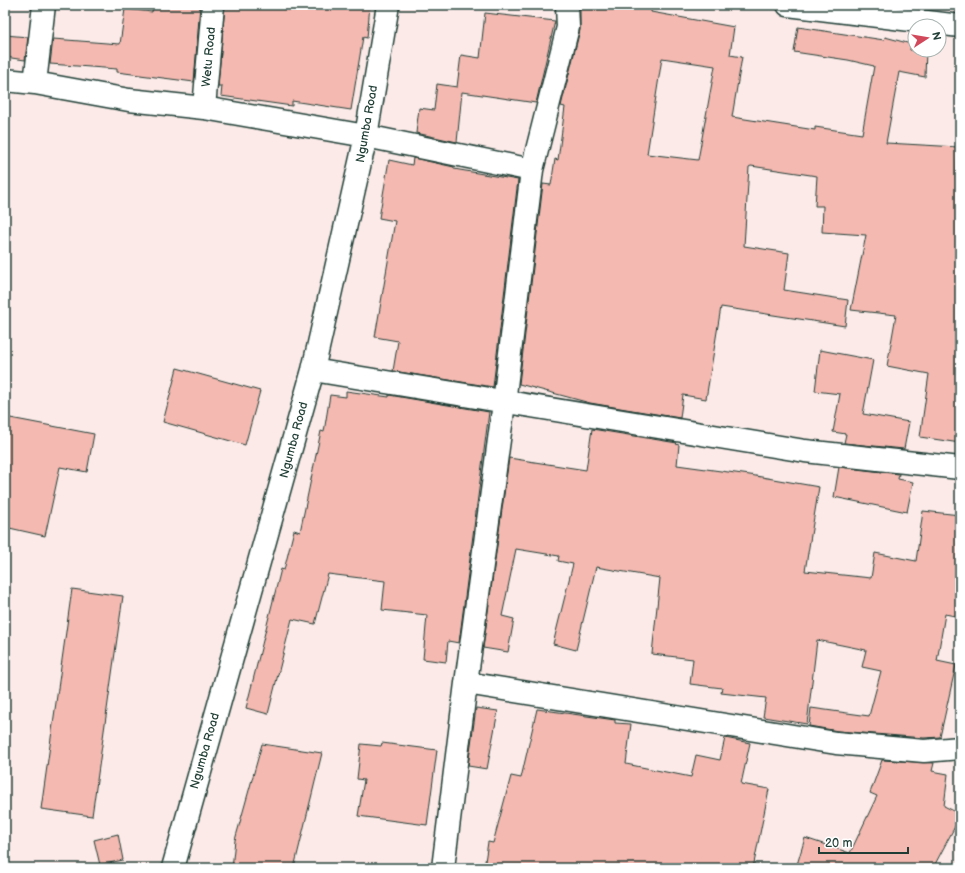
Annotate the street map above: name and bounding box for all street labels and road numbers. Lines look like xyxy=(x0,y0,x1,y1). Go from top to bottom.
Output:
street label: Wetu Road xyxy=(199,26,219,88)
street label: Ngumba Road xyxy=(353,84,381,164)
street label: Ngumba Road xyxy=(277,400,311,480)
street label: Ngumba Road xyxy=(187,711,223,791)

